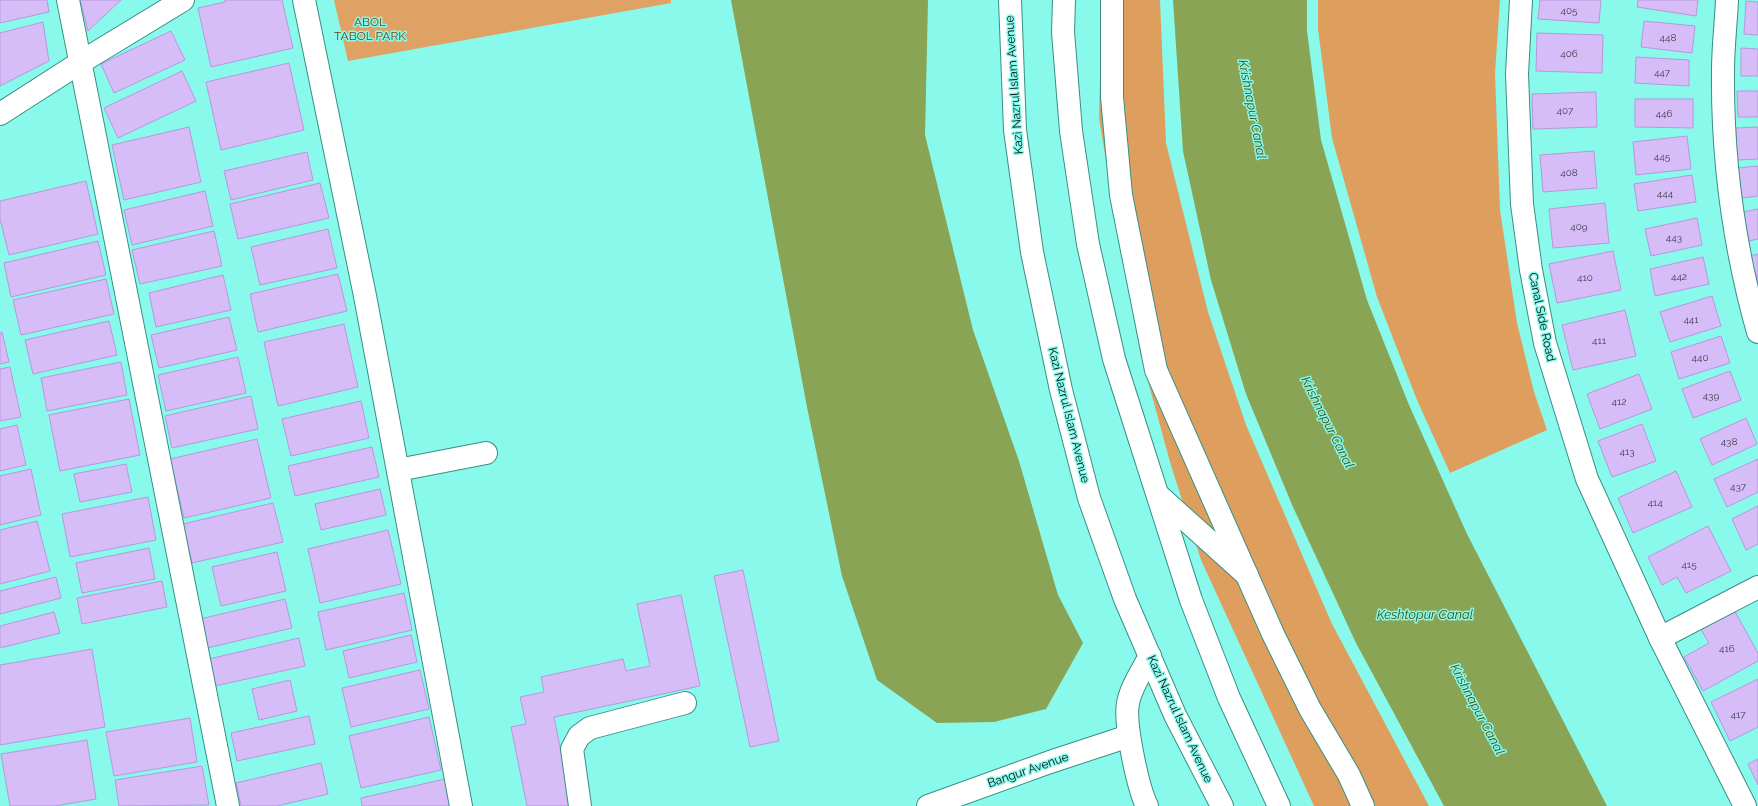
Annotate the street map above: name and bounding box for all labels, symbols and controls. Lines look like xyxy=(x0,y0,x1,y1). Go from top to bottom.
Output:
house number: 405 xyxy=(1560,5,1578,16)
park label: ABOL TABOL PARK xyxy=(334,15,406,43)
street label: Kazi Nazrul Islam Avenue xyxy=(1002,15,1026,155)
house number: 448 xyxy=(1660,32,1676,43)
house number: 406 xyxy=(1560,48,1578,59)
water label: Krishnapur Canal xyxy=(1236,58,1270,161)
house number: 447 xyxy=(1654,67,1671,78)
house number: 407 xyxy=(1557,105,1574,116)
house number: 446 xyxy=(1656,108,1672,119)
house number: 445 xyxy=(1654,151,1671,162)
house number: 408 xyxy=(1560,167,1578,178)
house number: 444 xyxy=(1657,188,1674,199)
house number: 409 xyxy=(1570,221,1588,232)
house number: 443 xyxy=(1666,232,1682,243)
street label: Canal Side Road xyxy=(1526,271,1558,363)
house number: 442 xyxy=(1671,271,1687,282)
house number: 410 xyxy=(1577,272,1593,283)
house number: 441 xyxy=(1683,314,1699,325)
house number: 411 xyxy=(1592,335,1607,346)
street label: Kazi Nazrul Islam Avenue xyxy=(1045,346,1093,484)
house number: 440 xyxy=(1691,352,1709,363)
water label: Krishnapur Canal xyxy=(1298,374,1357,471)
house number: 439 xyxy=(1703,390,1719,401)
house number: 412 xyxy=(1612,396,1626,407)
house number: 438 xyxy=(1721,436,1737,447)
house number: 413 xyxy=(1619,446,1635,457)
house number: 437 xyxy=(1730,481,1747,492)
house number: 414 xyxy=(1647,497,1663,508)
house number: 415 xyxy=(1681,559,1697,570)
water label: Keshtopur Canal xyxy=(1377,607,1474,622)
house number: 416 xyxy=(1719,643,1735,654)
street label: Kazi Nazrul Islam Avenue xyxy=(1144,653,1216,785)
water label: Krishnapur Canal xyxy=(1447,661,1508,758)
house number: 417 xyxy=(1730,709,1746,720)
street label: Bangur Avenue xyxy=(986,750,1070,790)

